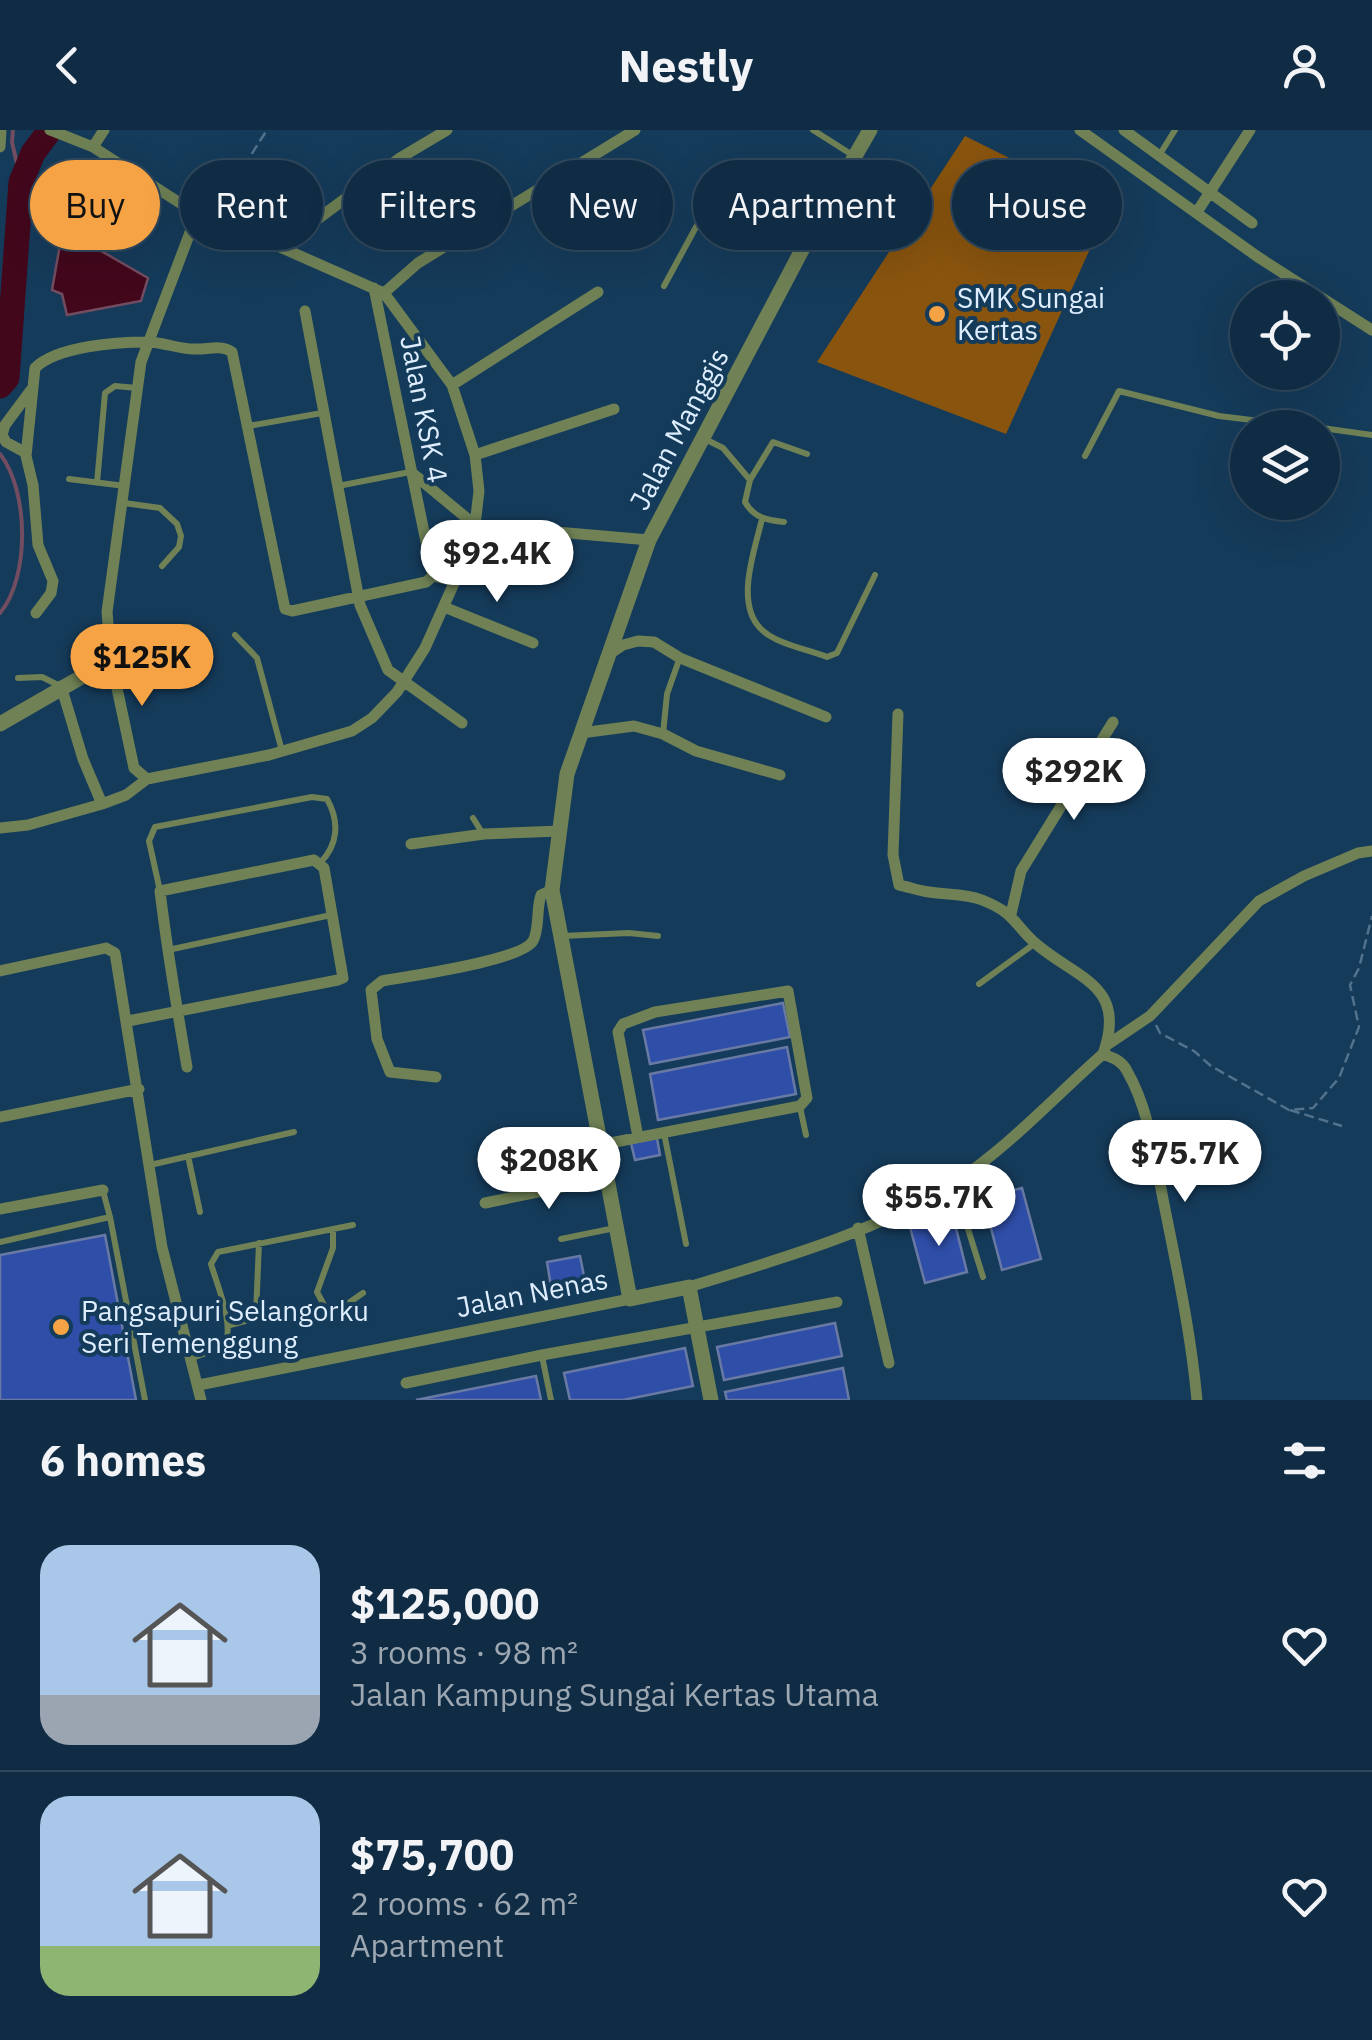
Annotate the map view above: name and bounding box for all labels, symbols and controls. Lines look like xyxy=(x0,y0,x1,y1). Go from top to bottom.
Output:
text: Nestly xyxy=(619,36,753,94)
icon: back xyxy=(40,38,95,93)
icon: person xyxy=(1277,38,1332,93)
chip: Buy xyxy=(30,160,160,250)
chip: Rent xyxy=(180,160,323,250)
chip: Filters xyxy=(343,160,512,250)
chip: New xyxy=(532,160,673,250)
chip: Apartment xyxy=(693,160,932,250)
chip: House xyxy=(952,160,1122,250)
place label: SMK Sungai Kertas xyxy=(957,279,1105,348)
map controls xyxy=(1230,280,1340,520)
button: locate xyxy=(1230,280,1340,390)
marker: SMK Sungai Kertas xyxy=(926,303,948,325)
street label: Jalan KSK 4 xyxy=(392,332,457,486)
street label: Jalan Manggis xyxy=(620,341,737,516)
button: layers xyxy=(1230,410,1340,520)
pin: $92.4K xyxy=(416,520,578,605)
text: $92.4K xyxy=(442,531,552,573)
pin: $125K xyxy=(72,624,212,709)
text: $125K xyxy=(92,635,192,677)
pin: $292K xyxy=(1004,738,1144,823)
text: $292K xyxy=(1024,749,1124,791)
pin: $75.7K xyxy=(1104,1120,1266,1205)
pin: $208K xyxy=(479,1127,619,1212)
text: $75.7K xyxy=(1130,1131,1240,1173)
text: $208K xyxy=(499,1138,599,1180)
pin: $55.7K xyxy=(858,1164,1020,1249)
text: $55.7K xyxy=(884,1175,994,1217)
street label: Jalan Nenas xyxy=(453,1260,611,1325)
place label: Pangsapuri Selangorku Seri Temenggung xyxy=(81,1292,369,1361)
marker: Pangsapuri Selangorku Seri Temenggung xyxy=(50,1316,72,1338)
text: 6 homes xyxy=(40,1433,206,1488)
icon: filters xyxy=(1277,1433,1332,1488)
text: $125,000 xyxy=(350,1576,539,1631)
icon: home xyxy=(120,1585,240,1705)
icon: heart xyxy=(1277,1618,1332,1673)
text: 3 rooms · 98 m² xyxy=(350,1631,578,1673)
text: Jalan Kampung Sungai Kertas Utama xyxy=(350,1673,879,1715)
text: $75,700 xyxy=(350,1827,514,1882)
icon: home xyxy=(120,1836,240,1956)
icon: heart xyxy=(1277,1869,1332,1924)
text: 2 rooms · 62 m² xyxy=(350,1882,578,1924)
text: Apartment xyxy=(350,1924,504,1966)

